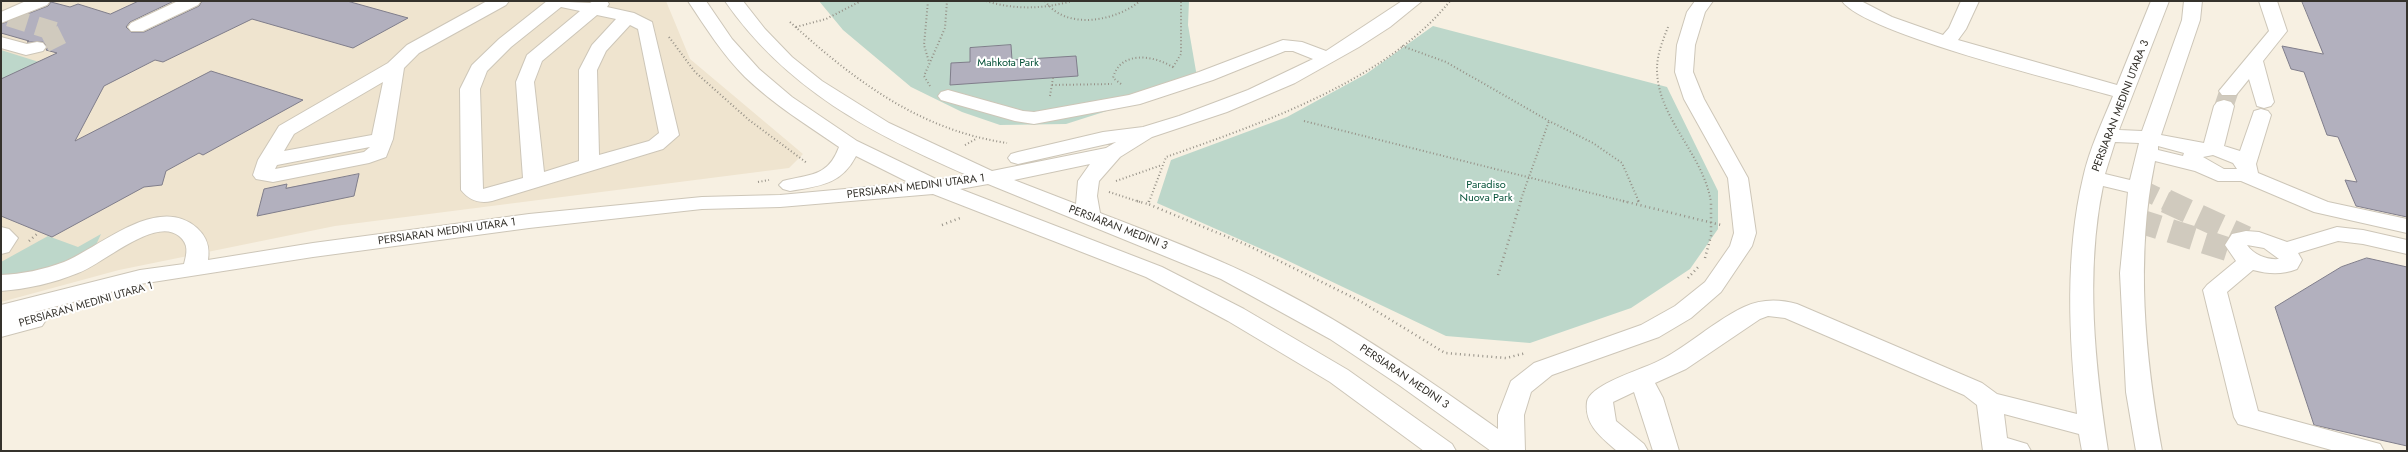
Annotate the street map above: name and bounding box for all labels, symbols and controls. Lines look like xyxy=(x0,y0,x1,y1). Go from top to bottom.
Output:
street label: PERSIARAN MEDINI UTARA 3 xyxy=(2090,38,2152,174)
park label: Mahkota Park xyxy=(977,56,1039,70)
street label: PERSIARAN MEDINI UTARA 1 xyxy=(846,172,986,202)
park label: Paradiso Nuova Park xyxy=(1459,178,1513,204)
street label: PERSIARAN MEDINI 3 xyxy=(1067,203,1169,253)
street label: PERSIARAN MEDINI UTARA 1 xyxy=(377,216,517,248)
street label: PERSIARAN MEDINI UTARA 1 xyxy=(17,280,155,330)
street label: PERSIARAN MEDINI 3 xyxy=(1357,342,1451,412)

